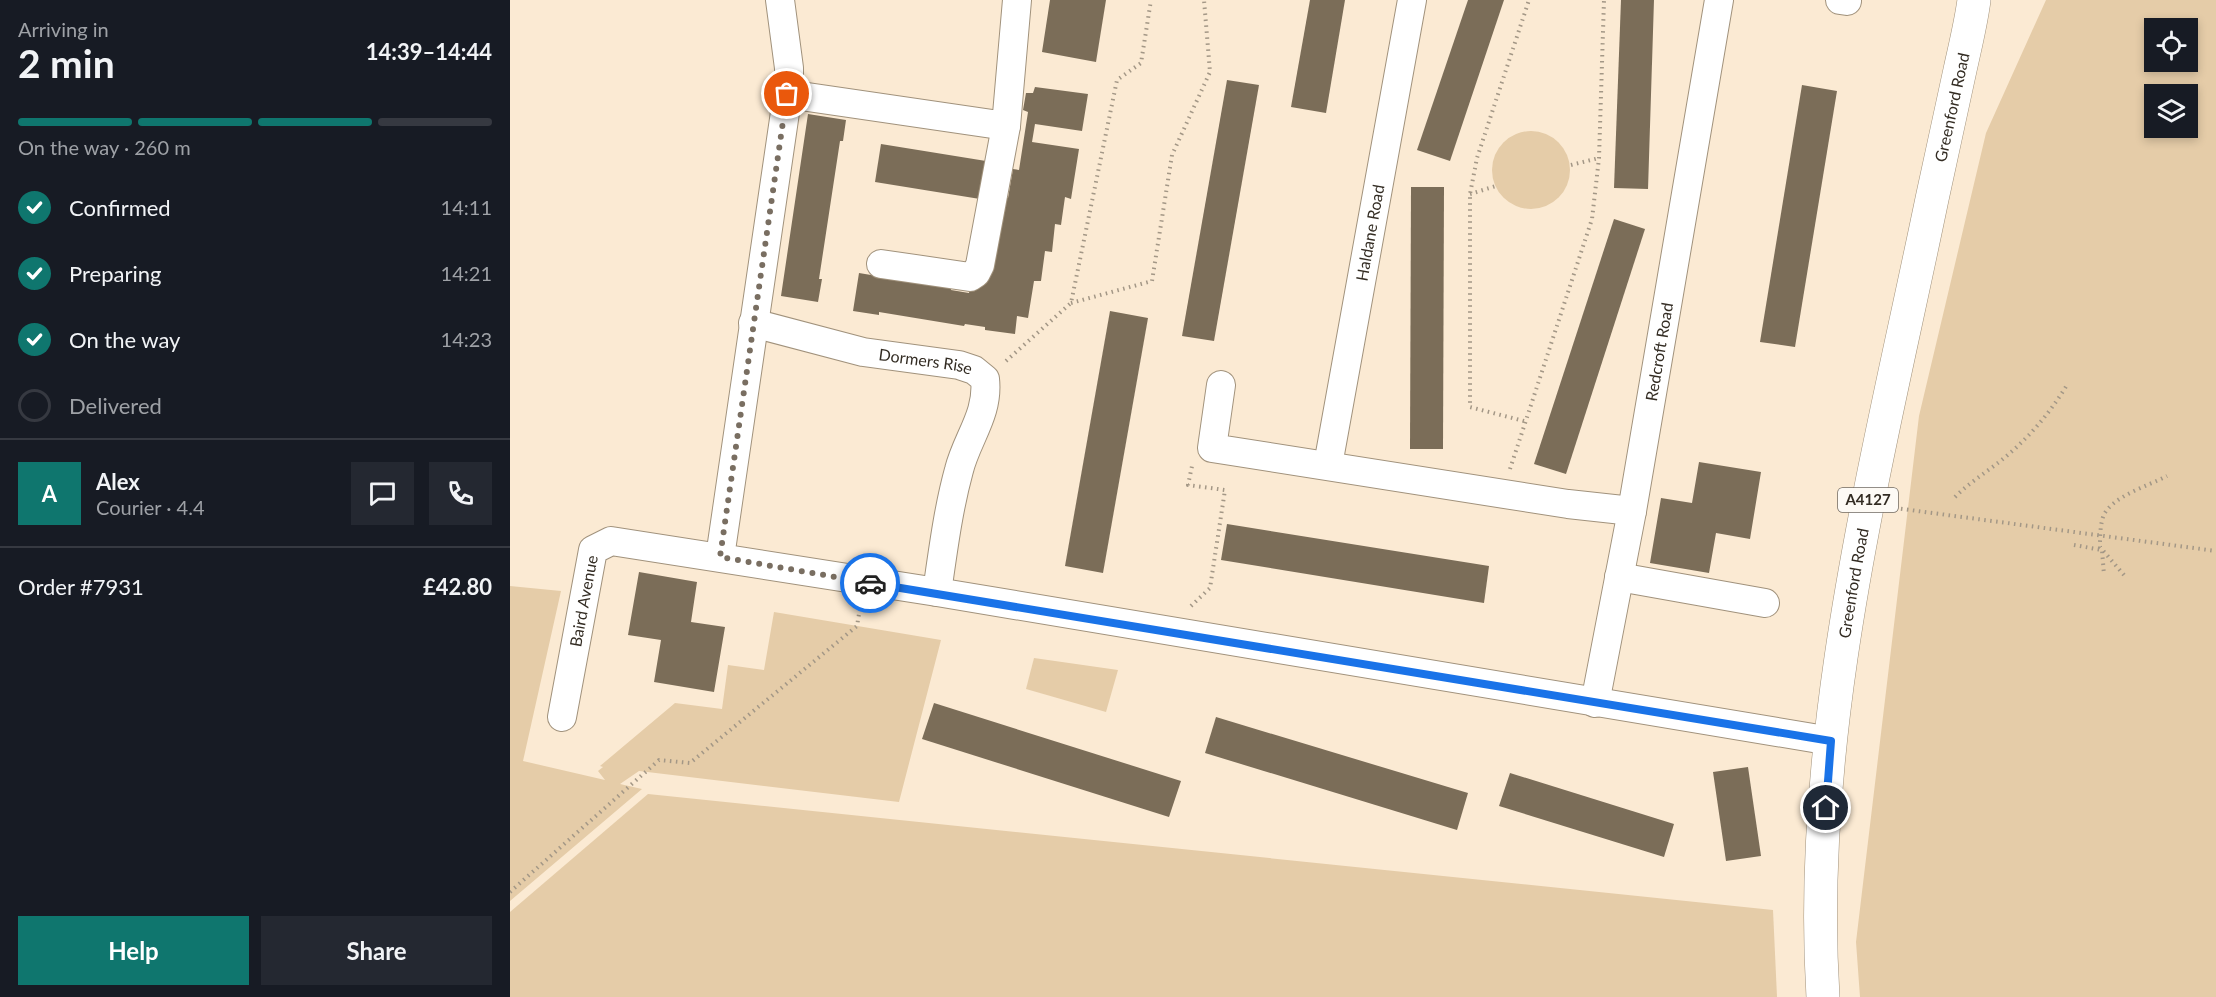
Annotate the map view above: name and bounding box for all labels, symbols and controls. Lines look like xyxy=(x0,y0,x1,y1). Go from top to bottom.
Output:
text: Arriving in xyxy=(18,17,109,41)
map controls xyxy=(2144,18,2198,138)
button: locate xyxy=(2144,18,2198,72)
text: 14:39–14:44 xyxy=(366,38,492,65)
text: 2 min xyxy=(18,40,115,86)
street label: Greenford Road xyxy=(1930,51,1973,164)
pin xyxy=(761,68,812,119)
icon: bag xyxy=(770,77,803,110)
button: layers xyxy=(2144,84,2198,138)
text: On the way · 260 m xyxy=(18,135,191,159)
street label: Haldane Road xyxy=(1351,183,1387,282)
icon: check xyxy=(18,191,51,224)
text: Confirmed xyxy=(69,194,171,221)
text: 14:11 xyxy=(441,195,492,219)
icon: check xyxy=(18,257,51,290)
text: Preparing xyxy=(69,260,161,287)
text: 14:21 xyxy=(441,261,492,285)
street label: Redcroft Road xyxy=(1641,301,1676,402)
icon: check xyxy=(18,323,51,356)
text: On the way xyxy=(69,326,180,353)
text: 14:23 xyxy=(441,327,492,351)
street label: Dormers Rise xyxy=(878,344,975,378)
text: Delivered xyxy=(69,392,162,419)
button: chat xyxy=(351,462,414,525)
button: phone xyxy=(429,462,492,525)
text: Alex xyxy=(96,468,140,495)
text: A xyxy=(42,480,57,507)
road number: A4127 xyxy=(1838,488,1898,512)
text: Courier · 4.4 xyxy=(96,495,205,519)
street label: Greenford Road xyxy=(1834,526,1872,639)
street label: Baird Avenue xyxy=(565,553,601,648)
courier xyxy=(840,553,900,613)
icon: car xyxy=(854,567,887,600)
text: Order #7931 xyxy=(18,573,144,600)
text: £42.80 xyxy=(423,573,492,600)
pin xyxy=(1800,782,1851,833)
icon: home xyxy=(1809,791,1842,824)
button: Help xyxy=(18,916,249,985)
button: Share xyxy=(261,916,492,985)

